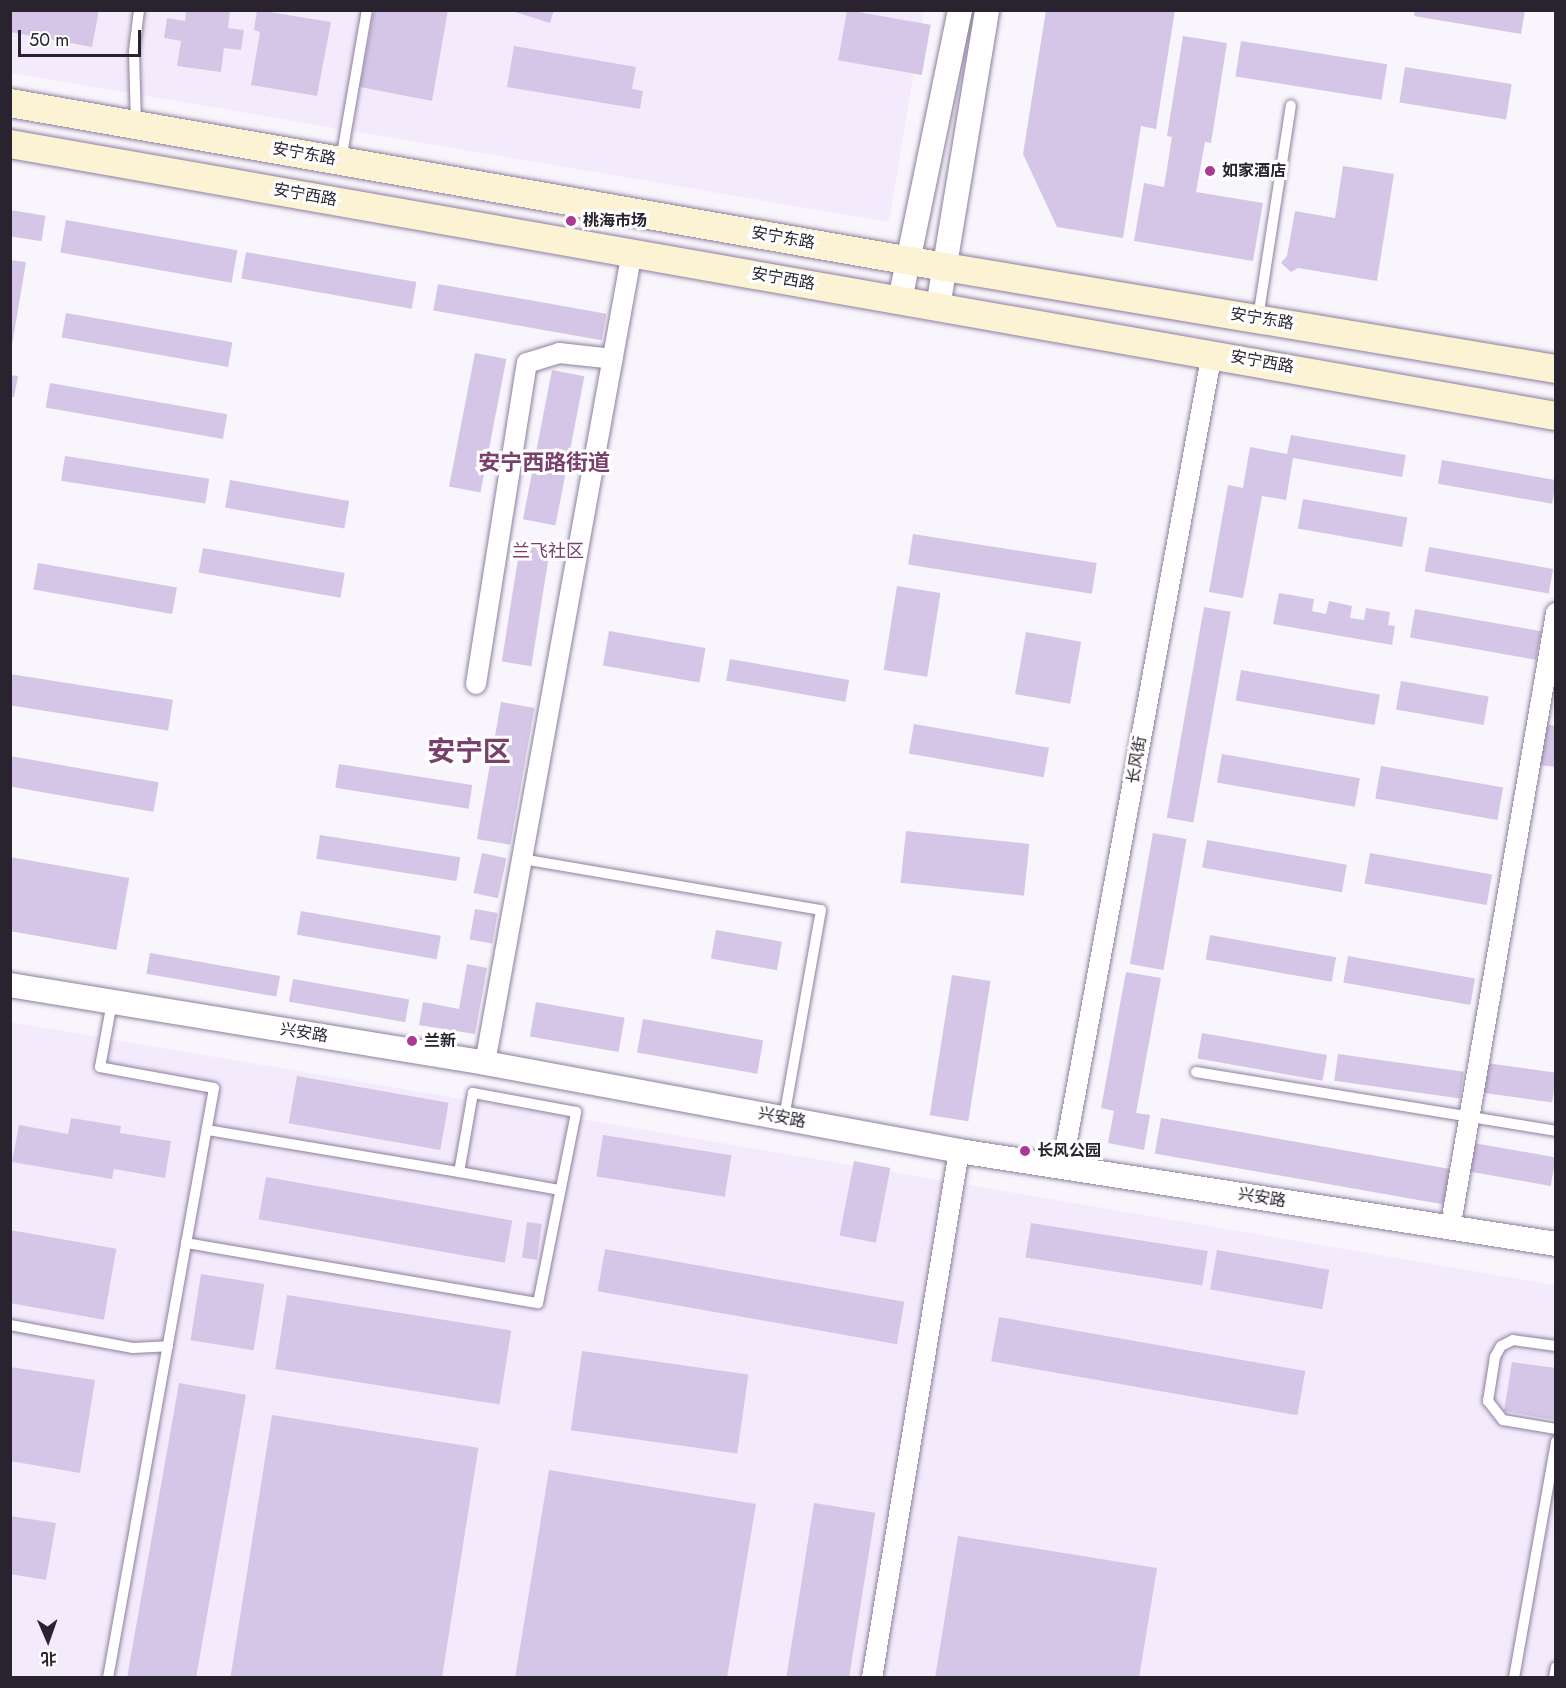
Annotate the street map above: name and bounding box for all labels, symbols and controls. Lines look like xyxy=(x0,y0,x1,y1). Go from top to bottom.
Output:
scale bar xyxy=(21,18,144,56)
text: 50 m xyxy=(29,27,69,53)
street label: 安宁东路 xyxy=(271,139,337,169)
place label: 如家酒店 xyxy=(1222,161,1286,181)
marker: 如家酒店 xyxy=(1203,164,1217,178)
street label: 安宁西路 xyxy=(272,180,338,210)
place label: 桃海市场 xyxy=(583,211,647,231)
marker: 桃海市场 xyxy=(564,214,578,228)
street label: 安宁东路 xyxy=(750,223,816,253)
street label: 安宁西路 xyxy=(750,264,816,294)
street label: 安宁东路 xyxy=(1229,305,1295,333)
street label: 安宁西路 xyxy=(1229,347,1295,377)
district label: 安宁西路街道 xyxy=(478,450,610,476)
district label: 兰飞社区 xyxy=(512,540,584,562)
district label: 安宁区 xyxy=(427,735,511,769)
street label: 长风街 xyxy=(1123,735,1151,785)
street label: 兴安路 xyxy=(279,1020,329,1046)
place label: 兰新 xyxy=(424,1031,456,1051)
marker: 兰新 xyxy=(405,1034,419,1048)
street label: 兴安路 xyxy=(757,1104,807,1132)
place label: 长风公园 xyxy=(1037,1141,1101,1161)
marker: 长风公园 xyxy=(1018,1144,1032,1158)
street label: 兴安路 xyxy=(1237,1185,1287,1211)
north arrow xyxy=(18,1610,78,1670)
text: 北 xyxy=(40,1647,57,1670)

